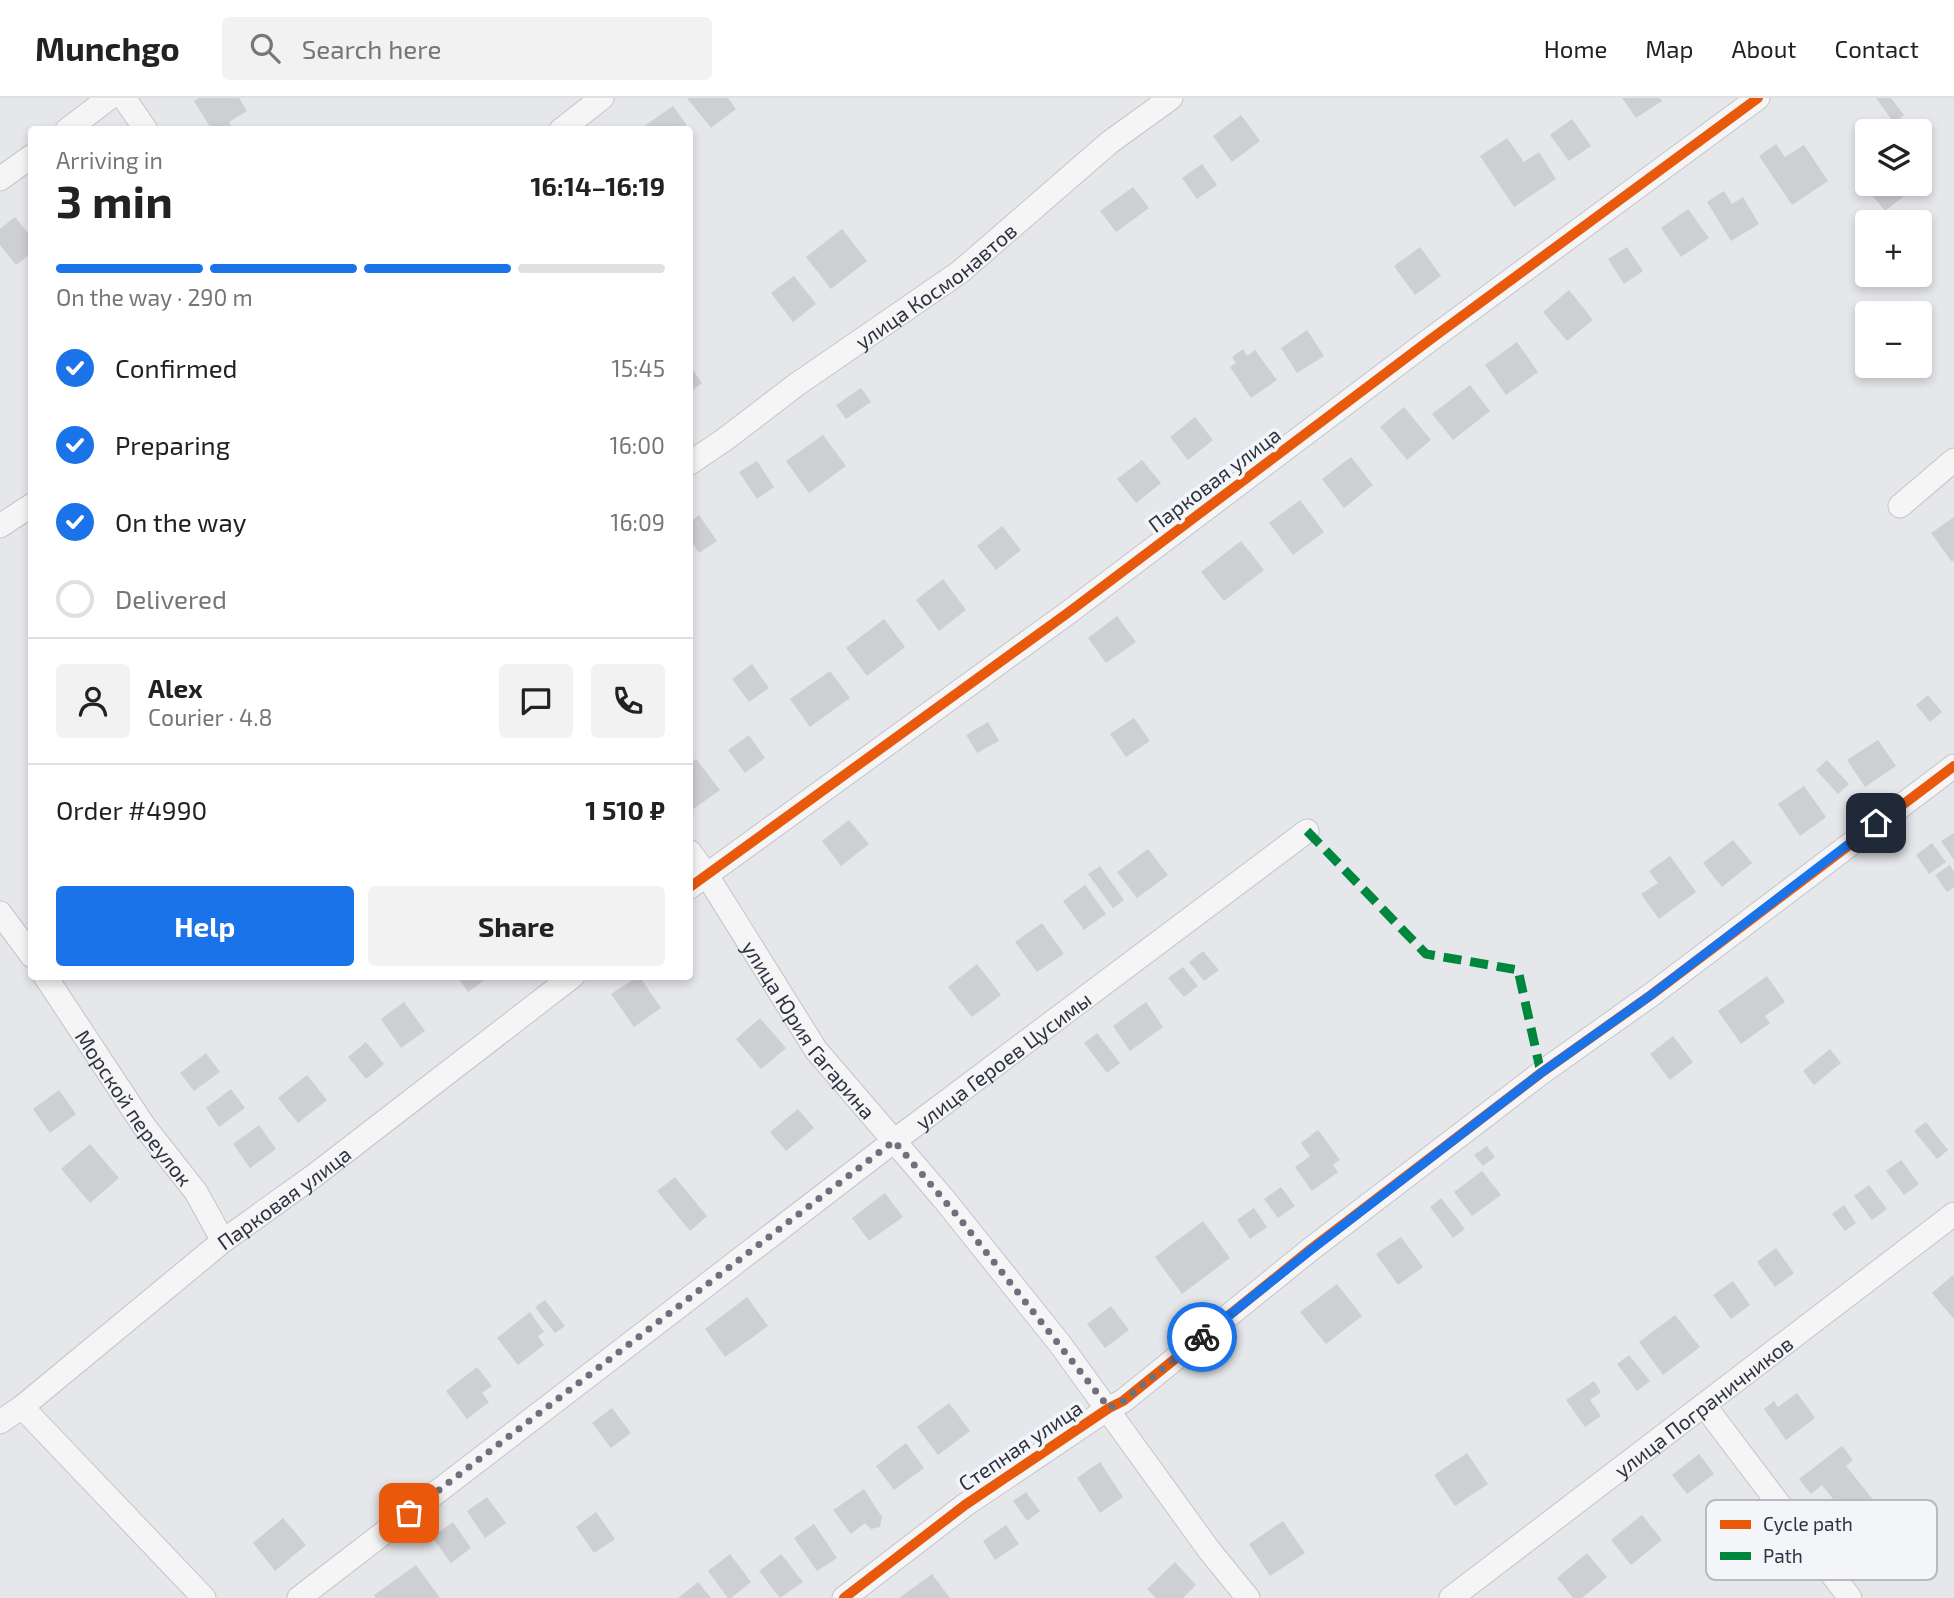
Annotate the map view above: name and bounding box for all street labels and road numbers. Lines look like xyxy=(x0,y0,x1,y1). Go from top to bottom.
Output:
street label: улица Космонавтов xyxy=(850,217,1021,354)
street label: Парковая улица xyxy=(1143,421,1286,538)
street label: улица Юрия Гагарина xyxy=(737,935,881,1123)
street label: улица Героев Цусимы xyxy=(910,986,1095,1134)
street label: Морской переулок xyxy=(71,1024,198,1190)
street label: Парковая улица xyxy=(212,1140,355,1254)
street label: улица Пограничников xyxy=(1609,1330,1797,1483)
street label: Степная улица xyxy=(953,1394,1087,1496)

